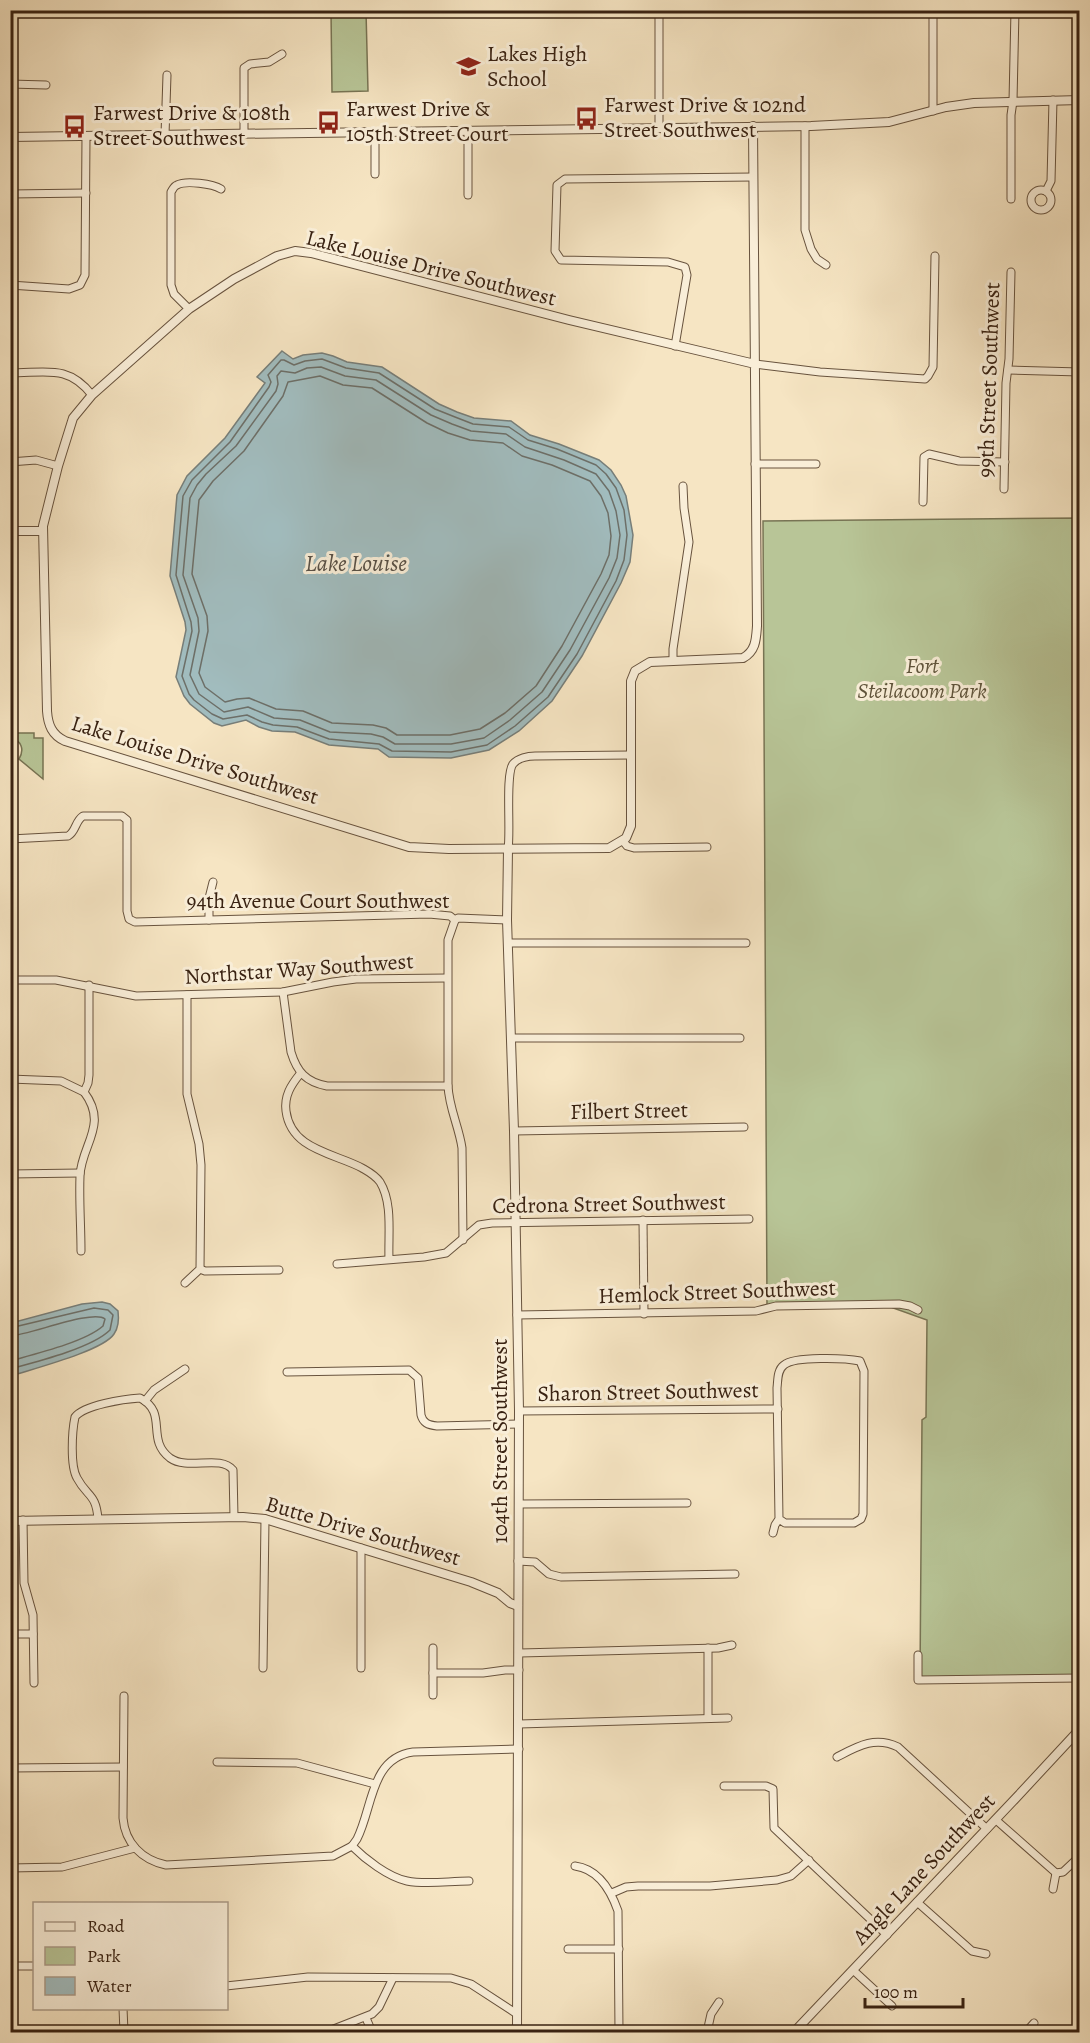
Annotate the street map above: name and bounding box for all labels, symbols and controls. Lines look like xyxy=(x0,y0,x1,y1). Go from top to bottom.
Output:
place label: Lakes High School xyxy=(487,39,588,94)
school or university icon: Lakes High School xyxy=(456,54,482,80)
place label: Farwest Drive & 102nd Street Southwest xyxy=(604,90,806,145)
place label: Farwest Drive & 105th Street Court xyxy=(346,94,508,149)
place label: Farwest Drive & 108th Street Southwest xyxy=(93,98,290,153)
bus stop icon: Farwest Drive & 102nd Street Southwest xyxy=(573,105,599,131)
bus stop icon: Farwest Drive & 105th Street Court xyxy=(315,109,341,135)
bus stop icon: Farwest Drive & 108th Street Southwest xyxy=(62,113,88,139)
street label: Lake Louise Drive Southwest xyxy=(303,222,559,314)
street label: 99th Street Southwest xyxy=(971,282,1007,478)
water label: Lake Louise xyxy=(305,547,407,579)
park label: Fort Steilacoom Park xyxy=(857,651,987,706)
street label: Lake Louise Drive Southwest xyxy=(68,708,322,812)
street label: 94th Avenue Court Southwest xyxy=(186,886,450,916)
street label: Northstar Way Southwest xyxy=(184,946,414,992)
street label: Filbert Street xyxy=(570,1095,688,1127)
street label: Cedrona Street Southwest xyxy=(492,1187,726,1221)
street label: Hemlock Street Southwest xyxy=(598,1273,836,1311)
street label: 104th Street Southwest xyxy=(485,1339,515,1543)
street label: Sharon Street Southwest xyxy=(537,1375,759,1409)
street label: Butte Drive Southwest xyxy=(262,1489,464,1573)
street label: Angle Lane Southwest xyxy=(845,1787,1002,1952)
legend xyxy=(33,1902,228,2010)
text: Road xyxy=(87,1914,125,1938)
text: Park xyxy=(87,1944,121,1968)
scale bar xyxy=(865,1971,962,2009)
text: Water xyxy=(86,1974,132,1998)
text: 100 m xyxy=(874,1980,918,2004)

